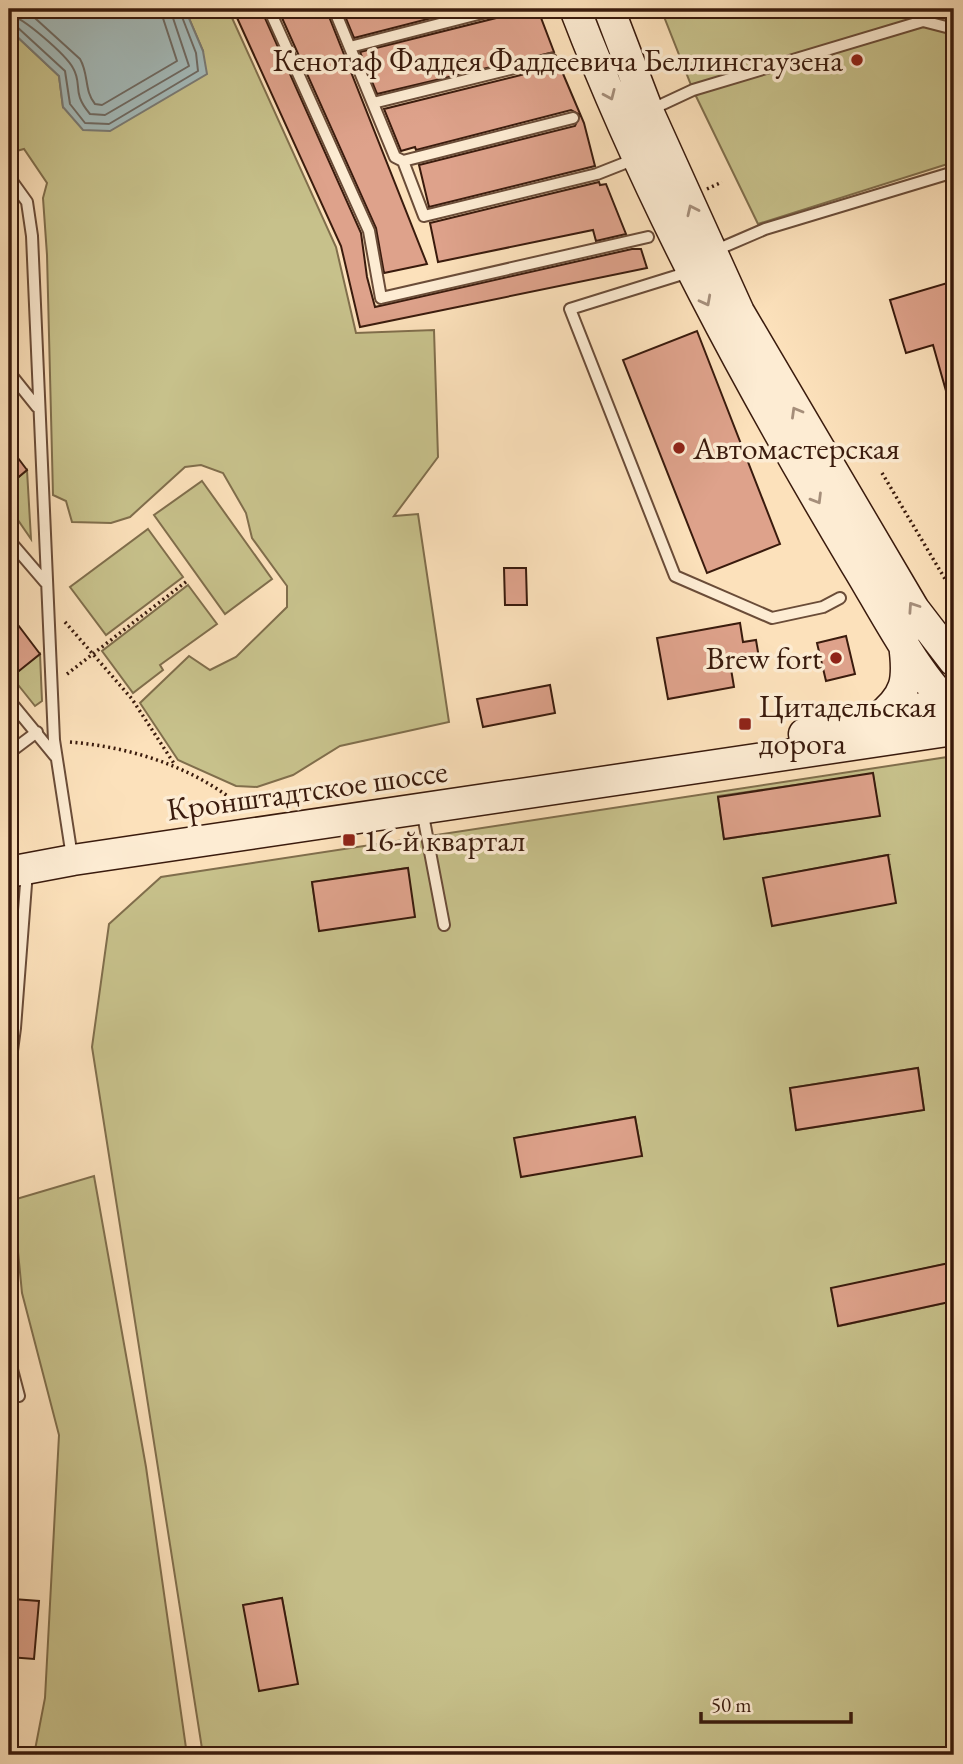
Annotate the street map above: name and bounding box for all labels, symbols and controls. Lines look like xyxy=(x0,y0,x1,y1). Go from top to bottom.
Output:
place label: Кенотаф Фаддея Фаддеевича Беллинсгаузена xyxy=(272,39,843,81)
marker: Кенотаф Фаддея Фаддеевича Беллинсгаузена xyxy=(849,52,865,68)
one-way arrow xyxy=(602,88,616,100)
one-way arrow xyxy=(686,205,700,217)
one-way arrow xyxy=(697,294,711,306)
one-way arrow xyxy=(791,406,804,419)
place label: Автомастерская xyxy=(692,427,900,469)
marker: Автомастерская xyxy=(671,440,687,456)
one-way arrow xyxy=(809,492,822,505)
one-way arrow xyxy=(909,602,921,615)
place label: Brew fort xyxy=(706,637,822,679)
marker: Brew fort xyxy=(828,650,844,666)
place label: Цитадельская дорога xyxy=(759,685,936,764)
marker: Цитадельская дорога xyxy=(737,716,753,732)
street label: Кронштадтское шоссе xyxy=(164,750,450,830)
place label: 16-й квартал xyxy=(363,819,525,861)
marker: 16-й квартал xyxy=(341,832,357,848)
scale bar xyxy=(701,1680,851,1724)
text: 50 m xyxy=(711,1691,752,1718)

